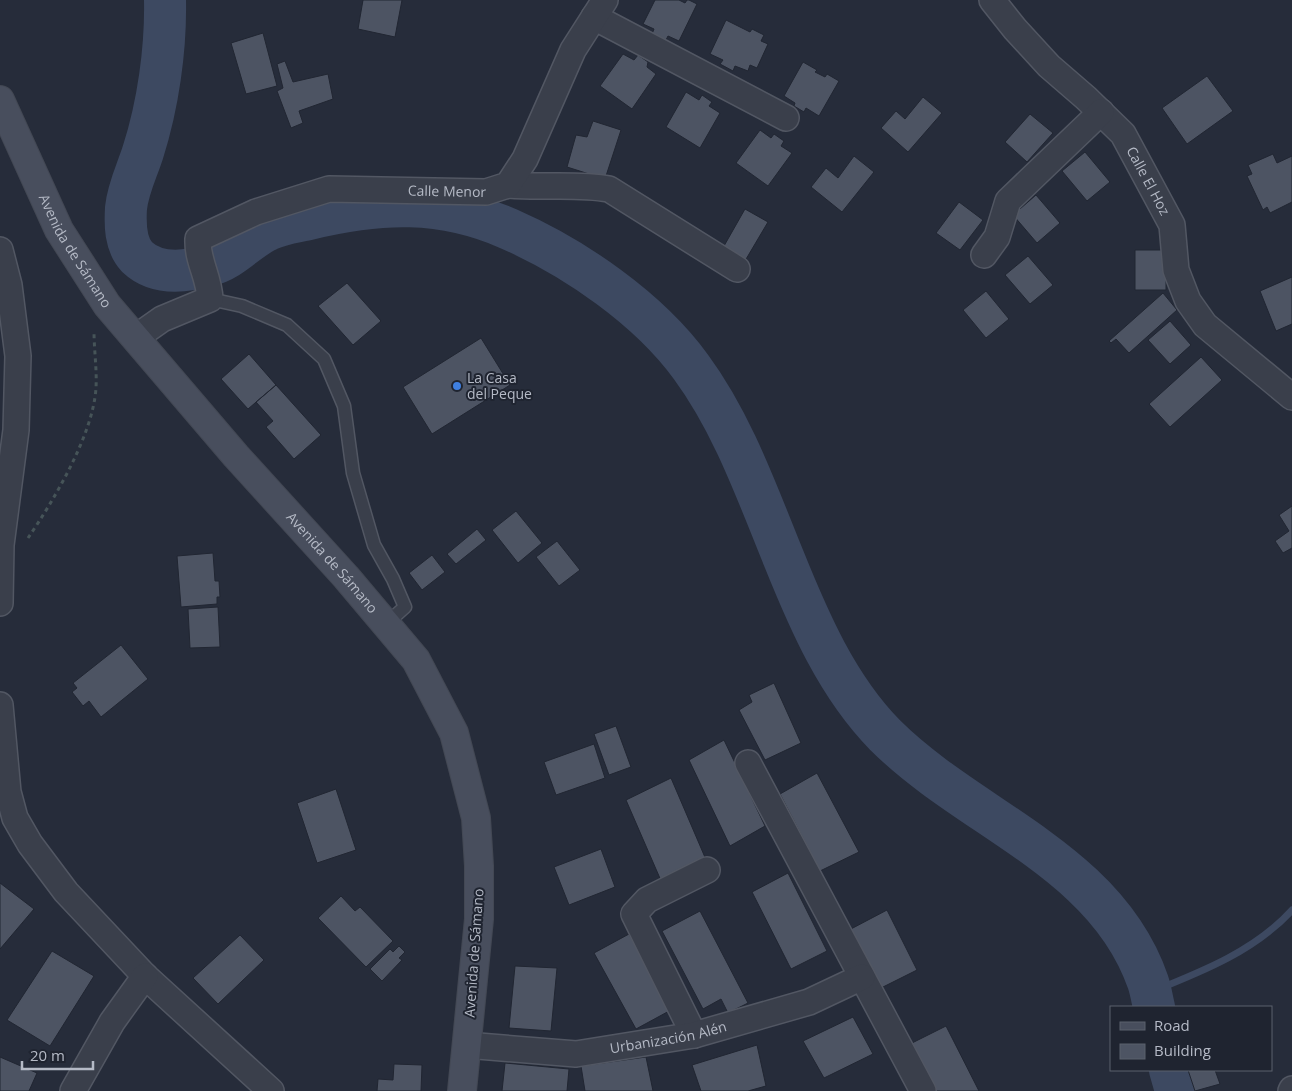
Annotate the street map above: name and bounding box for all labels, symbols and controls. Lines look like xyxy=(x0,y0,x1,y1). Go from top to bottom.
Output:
street label: Calle El Hoz xyxy=(1122,143,1175,219)
street label: Calle Menor xyxy=(408,181,487,201)
street label: Avenida de Sámano xyxy=(35,191,116,311)
place label: La Casa del Peque xyxy=(467,368,532,403)
marker: La Casa del Peque xyxy=(451,380,463,392)
street label: Avenida de Sámano xyxy=(282,508,382,617)
street label: Avenida de Sámano xyxy=(460,888,487,1018)
legend xyxy=(1110,1006,1272,1071)
text: Road xyxy=(1154,1015,1190,1035)
street label: Urbanización Alén xyxy=(608,1016,729,1057)
scale bar xyxy=(22,1038,94,1070)
text: Building xyxy=(1154,1040,1211,1060)
text: 20 m xyxy=(30,1045,65,1065)

